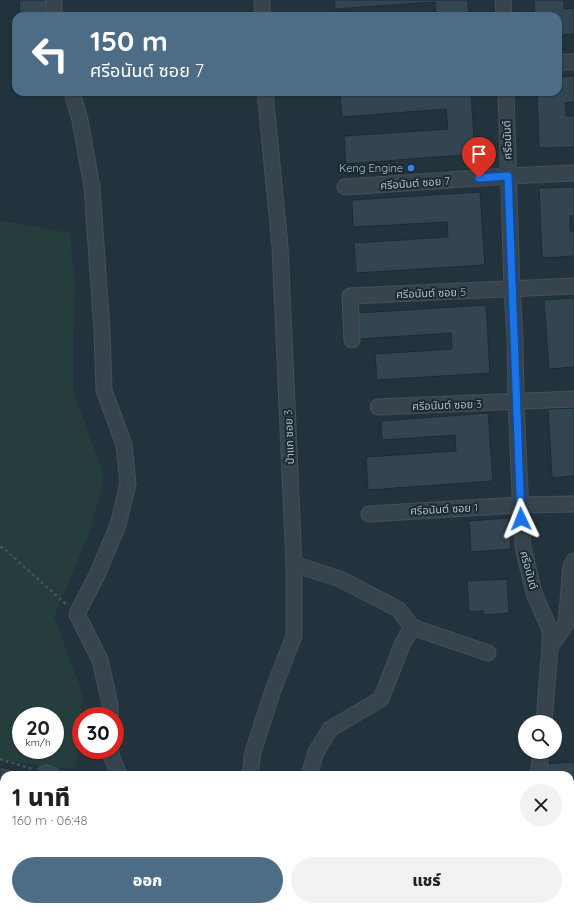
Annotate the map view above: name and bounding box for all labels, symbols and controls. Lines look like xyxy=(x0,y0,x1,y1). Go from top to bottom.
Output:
text: 150 m xyxy=(90,23,168,58)
icon: left xyxy=(24,28,76,80)
text: ศรีอนันต์ ซอย 7 xyxy=(90,59,204,82)
street label: ศรีอนันต์ xyxy=(499,120,515,160)
pin xyxy=(462,137,496,178)
icon: arrive xyxy=(468,143,490,165)
place label: Keng Engine xyxy=(339,161,403,175)
marker: Keng Engine xyxy=(406,163,416,173)
street label: ศรีอนันต์ ซอย 7 xyxy=(380,174,451,192)
street label: ศรีอนันต์ ซอย 5 xyxy=(396,285,466,301)
street label: ศรีอนันต์ ซอย 3 xyxy=(412,397,482,413)
street label: ป่าแก ซอย 3 xyxy=(281,409,297,465)
position arrow xyxy=(500,498,542,540)
street label: ศรีอนันต์ ซอย 1 xyxy=(410,500,478,518)
street label: ศรีอนันต์ xyxy=(517,549,541,591)
speed limit sign: 30 xyxy=(72,707,124,759)
text: 20 xyxy=(26,715,50,740)
map controls xyxy=(518,715,562,759)
button: search xyxy=(518,715,562,759)
text: km/h xyxy=(25,736,51,749)
text: 1 นาที xyxy=(12,782,70,812)
button: close xyxy=(520,784,562,826)
text: 160 m · 06:48 xyxy=(12,812,88,828)
button: ออก xyxy=(12,857,283,903)
button: แชร์ xyxy=(291,857,562,903)

